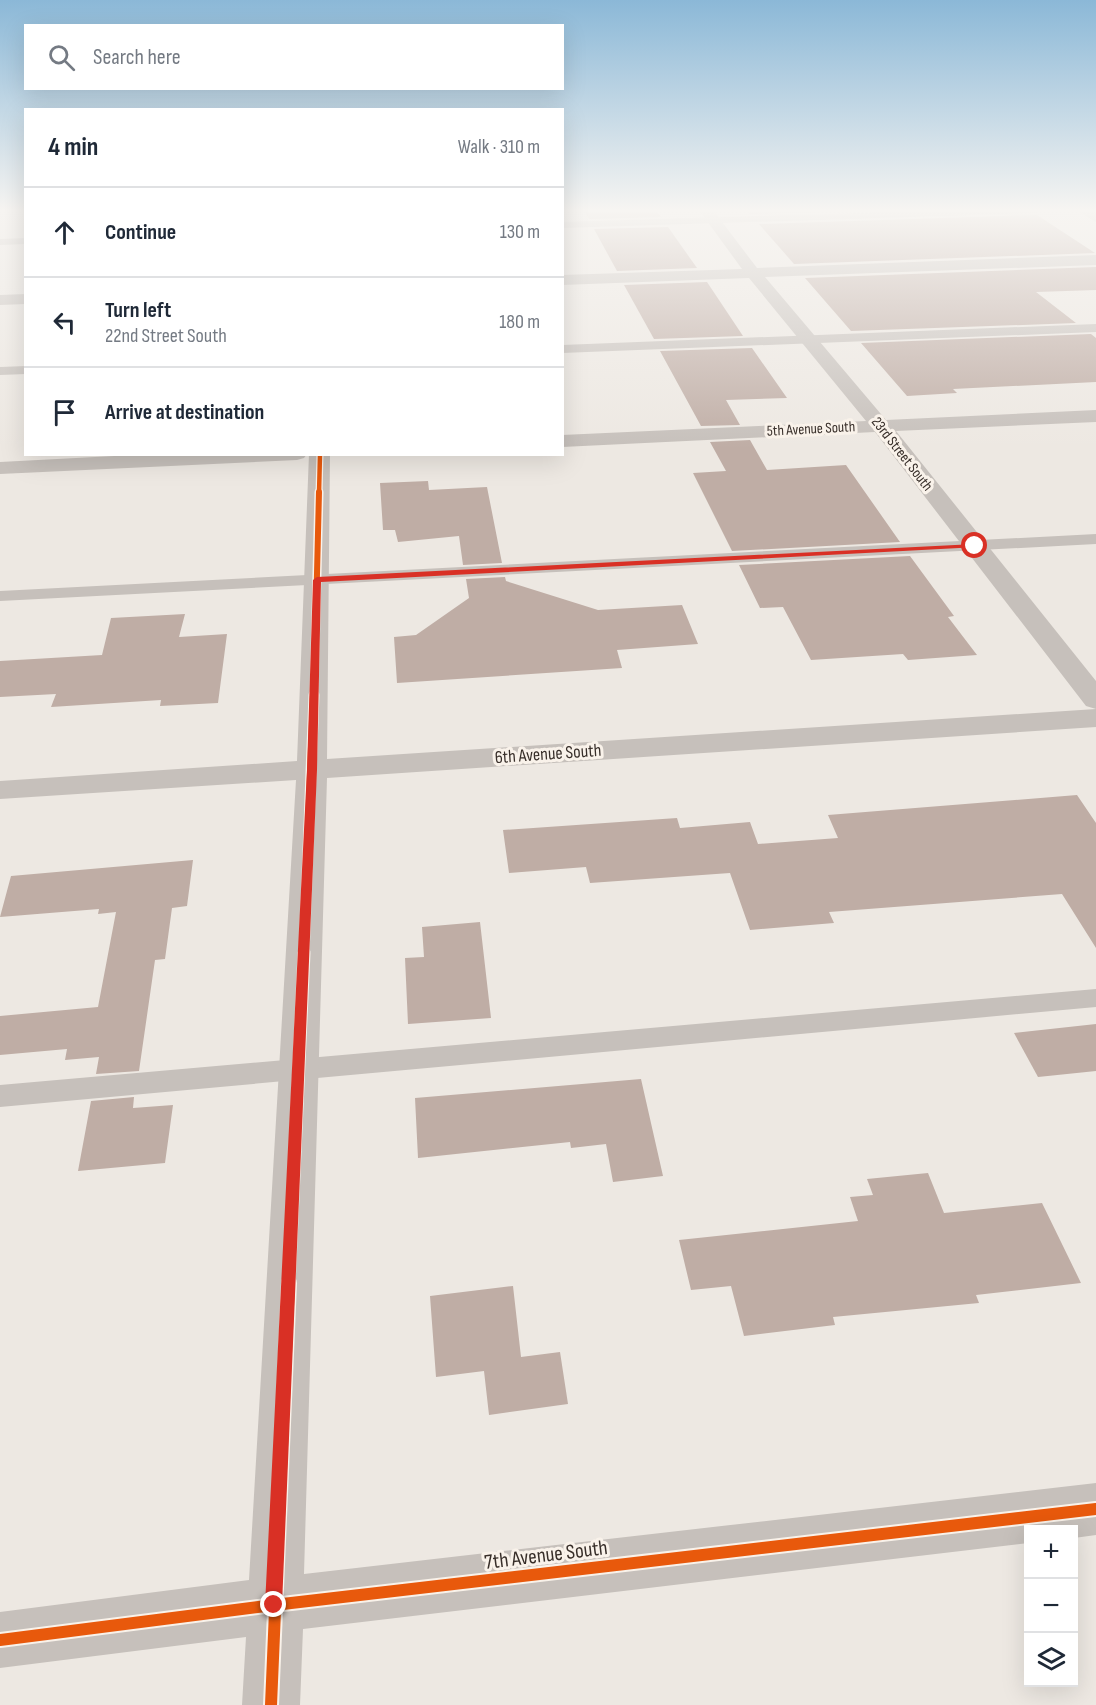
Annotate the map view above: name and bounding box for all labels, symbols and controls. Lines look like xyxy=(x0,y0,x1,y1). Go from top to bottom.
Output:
search box xyxy=(24,24,564,90)
icon: search xyxy=(45,41,78,74)
text: Search here xyxy=(93,44,180,71)
text: 4 min xyxy=(48,132,98,163)
text: Walk · 310 m xyxy=(458,135,540,159)
icon: ahead xyxy=(48,216,81,249)
text: Continue xyxy=(105,219,176,246)
text: 130 m xyxy=(500,220,540,244)
text: Turn left xyxy=(105,297,171,324)
icon: left xyxy=(48,306,81,339)
text: 180 m xyxy=(499,310,540,334)
text: 22nd Street South xyxy=(105,324,227,348)
icon: arrive xyxy=(48,396,81,429)
text: Arrive at destination xyxy=(105,399,264,426)
street label: 23rd Street South xyxy=(867,413,937,495)
street label: 5th Avenue South xyxy=(766,417,856,441)
route start xyxy=(961,532,987,558)
street label: 6th Avenue South xyxy=(494,740,602,768)
map controls xyxy=(1024,1525,1078,1687)
button: + xyxy=(1024,1525,1078,1579)
street label: 7th Avenue South xyxy=(483,1535,609,1575)
button: − xyxy=(1024,1579,1078,1633)
route end xyxy=(260,1591,286,1617)
button: layers xyxy=(1024,1633,1078,1687)

